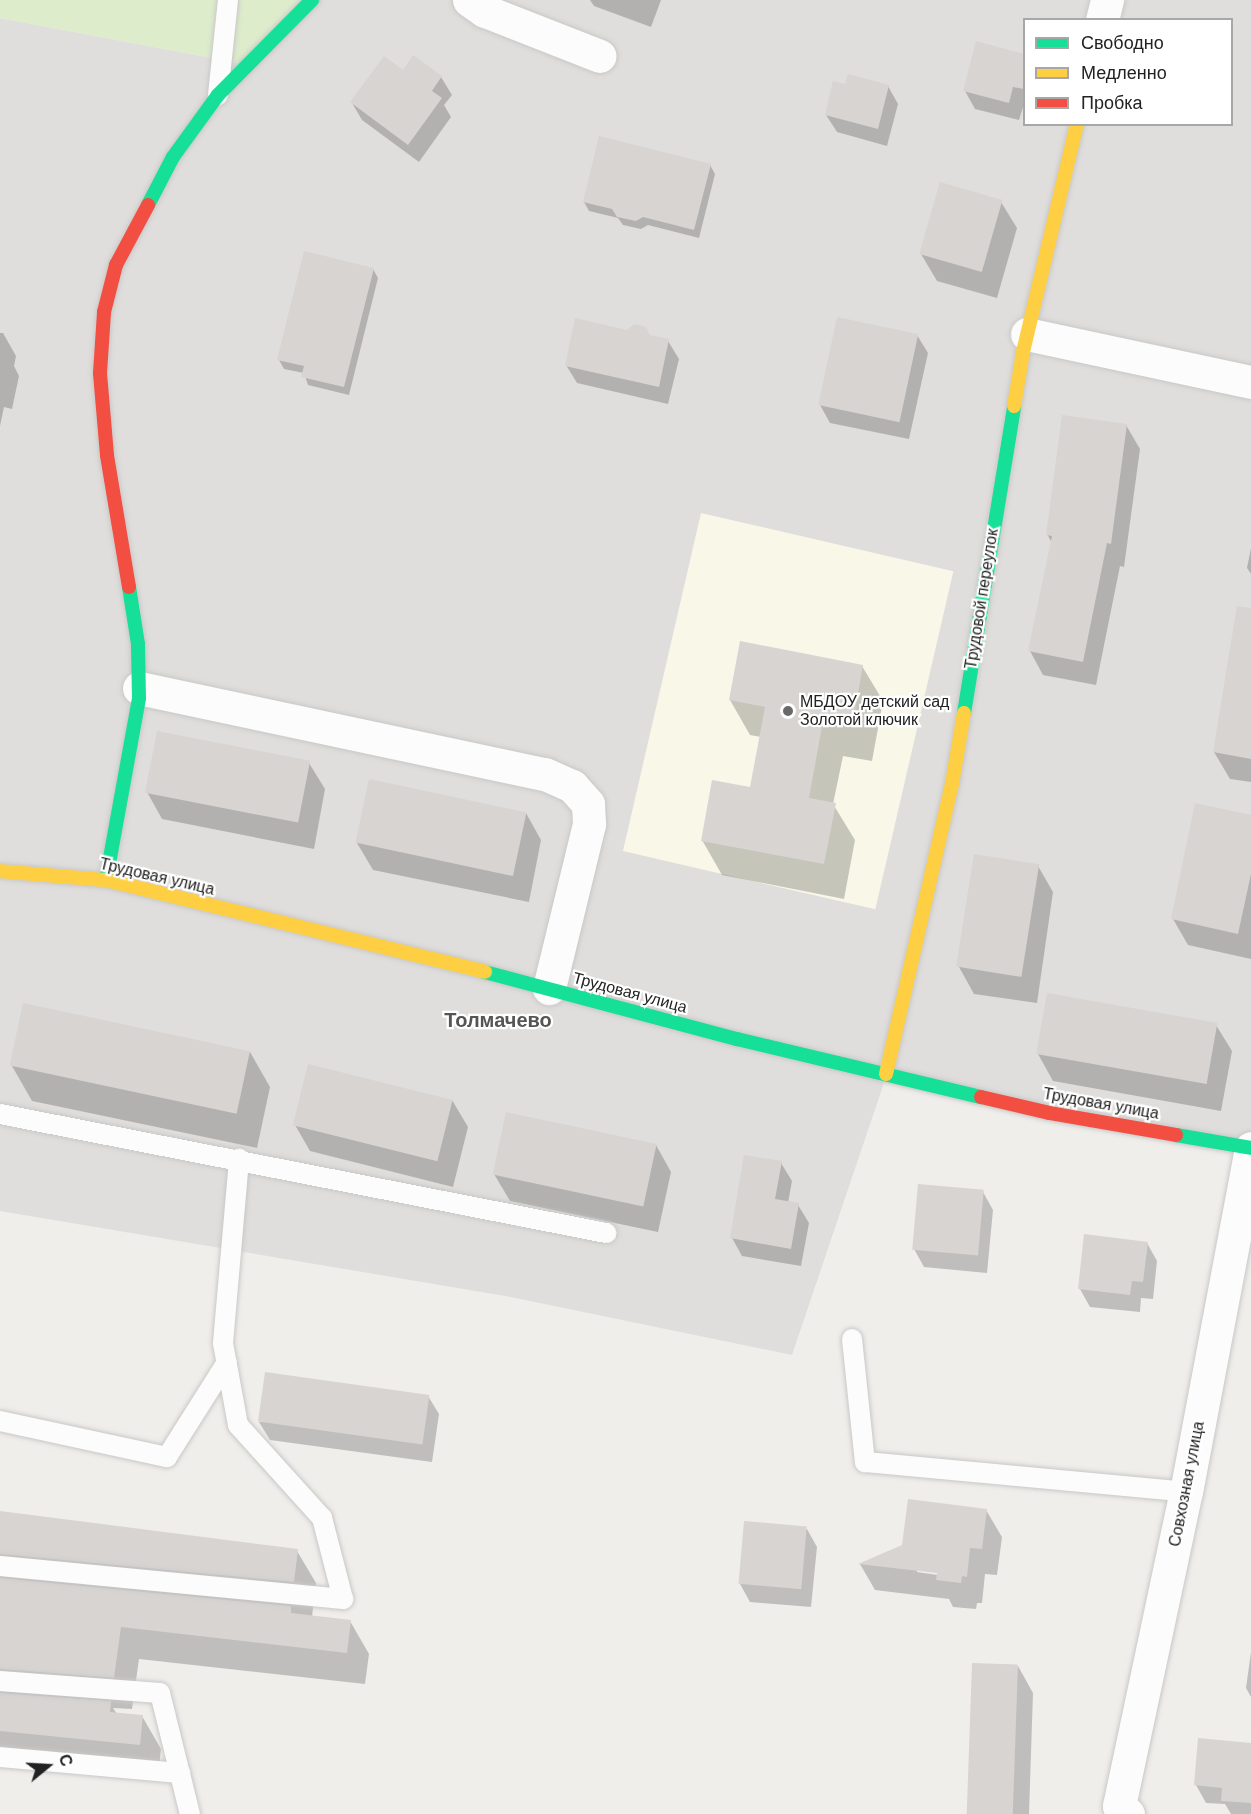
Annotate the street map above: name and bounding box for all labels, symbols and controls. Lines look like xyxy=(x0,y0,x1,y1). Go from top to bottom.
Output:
legend xyxy=(1023,18,1233,126)
text: Свободно xyxy=(1081,31,1164,55)
text: Медленно xyxy=(1081,61,1167,85)
text: Пробка xyxy=(1081,91,1143,115)
street label: Трудовой переулок xyxy=(961,527,1003,671)
place label: МБДОУ детский сад Золотой ключик xyxy=(800,692,949,730)
marker: МБДОУ детский сад Золотой ключик xyxy=(781,704,795,718)
street label: Трудовая улица xyxy=(98,854,216,900)
street label: Трудовая улица xyxy=(571,969,689,1017)
district label: Толмачево xyxy=(444,1008,552,1032)
street label: Трудовая улица xyxy=(1042,1084,1160,1124)
street label: Совхозная улица xyxy=(1165,1420,1209,1548)
north arrow xyxy=(18,1736,78,1796)
text: С xyxy=(54,1752,77,1769)

